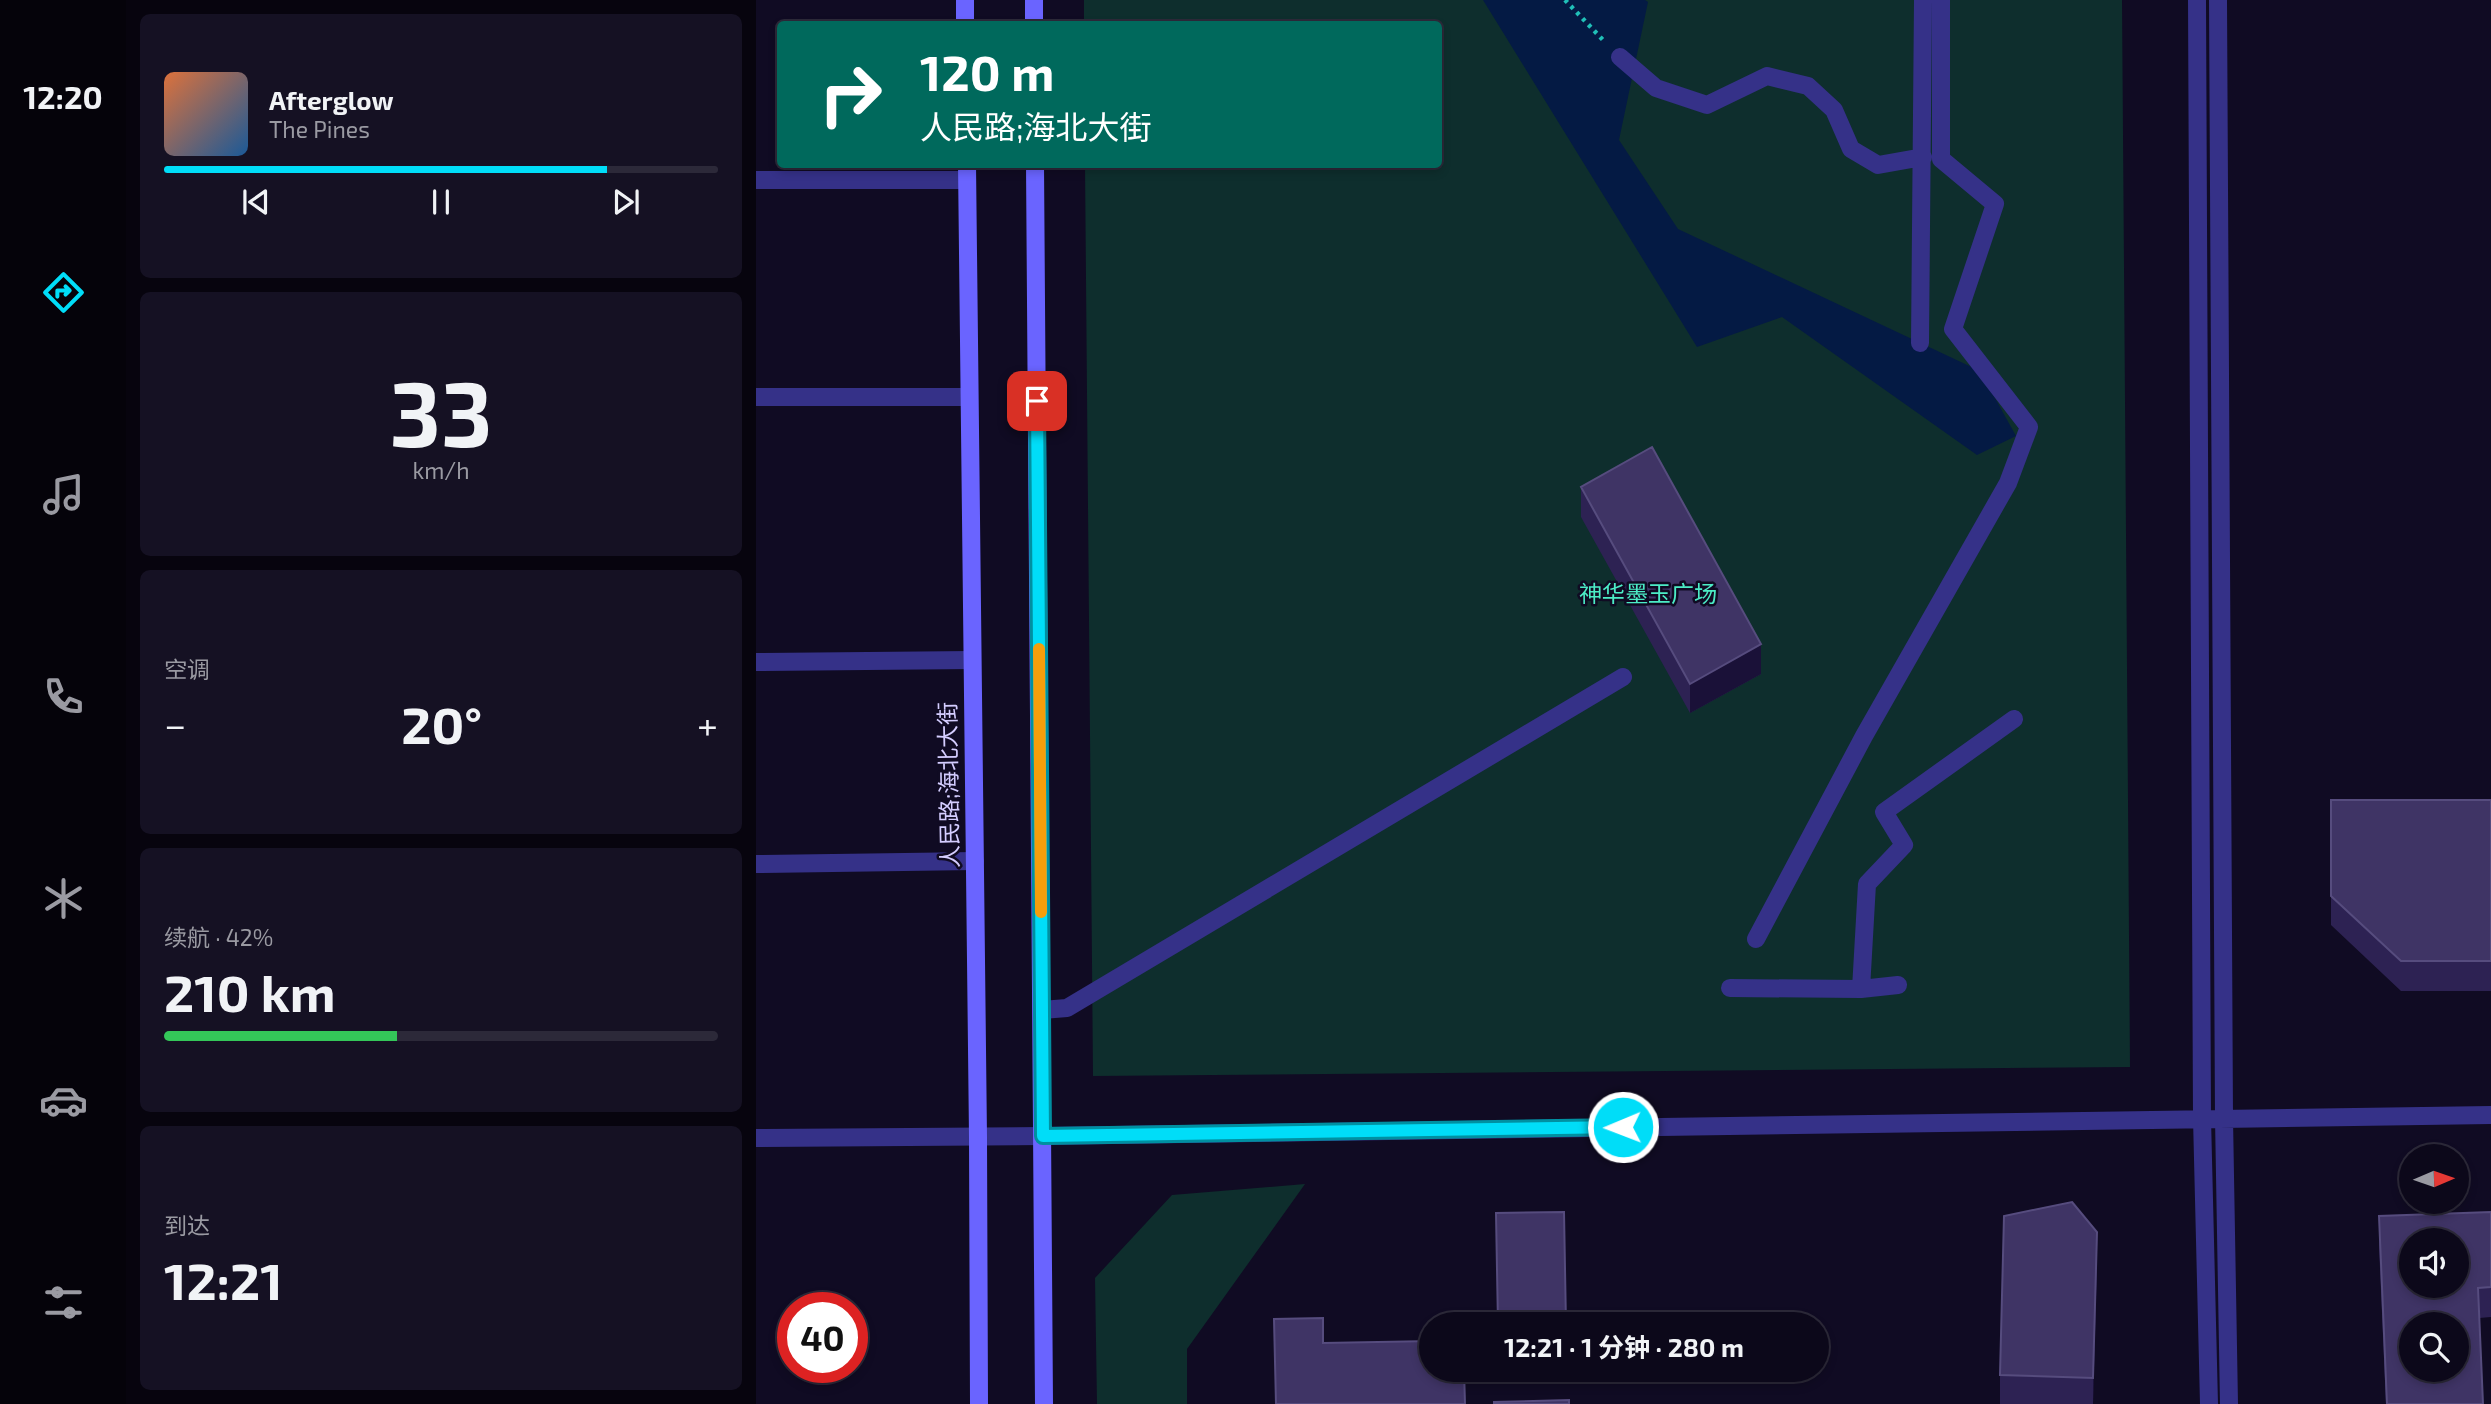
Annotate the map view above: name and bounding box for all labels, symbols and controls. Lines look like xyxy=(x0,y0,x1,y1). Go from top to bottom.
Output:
text: 120 m xyxy=(920,42,1054,101)
icon: right xyxy=(805,49,896,140)
text: 12:20 xyxy=(23,77,103,115)
text: Afterglow xyxy=(269,84,394,115)
text: 人民路;海北大街 xyxy=(920,107,1152,145)
text: The Pines xyxy=(269,115,370,143)
icon: previous xyxy=(237,183,275,221)
icon: pause xyxy=(422,183,460,221)
icon: next xyxy=(607,183,645,221)
icon: directions xyxy=(39,268,88,317)
text: 33 xyxy=(389,356,493,465)
pin xyxy=(1007,371,1067,431)
icon: arrive xyxy=(1018,382,1056,420)
text: km/h xyxy=(412,456,470,484)
icon: music xyxy=(39,470,88,519)
park label: 神华墨玉广场 xyxy=(1579,579,1717,607)
text: 空调 xyxy=(164,655,210,683)
icon: phone xyxy=(39,672,88,721)
text: 20° xyxy=(401,692,482,754)
text: − xyxy=(164,701,186,747)
text: + xyxy=(697,701,718,747)
street label: 人民路;海北大街 xyxy=(933,702,963,868)
icon: climate xyxy=(39,874,88,923)
text: 续航 · 42% xyxy=(164,923,273,951)
text: 210 km xyxy=(164,960,336,1022)
icon: car xyxy=(39,1076,88,1125)
position arrow xyxy=(1586,1090,1660,1164)
north arrow xyxy=(2399,1144,2469,1214)
map controls xyxy=(2399,1144,2469,1382)
text: 到达 xyxy=(164,1211,210,1239)
button: sound xyxy=(2399,1228,2469,1298)
text: 12:21 xyxy=(164,1248,283,1310)
icon: filters xyxy=(39,1278,88,1327)
speed limit sign: 40 xyxy=(777,1292,868,1383)
button: search xyxy=(2399,1312,2469,1382)
text: 12:21 · 1 分钟 · 280 m xyxy=(1504,1331,1744,1362)

